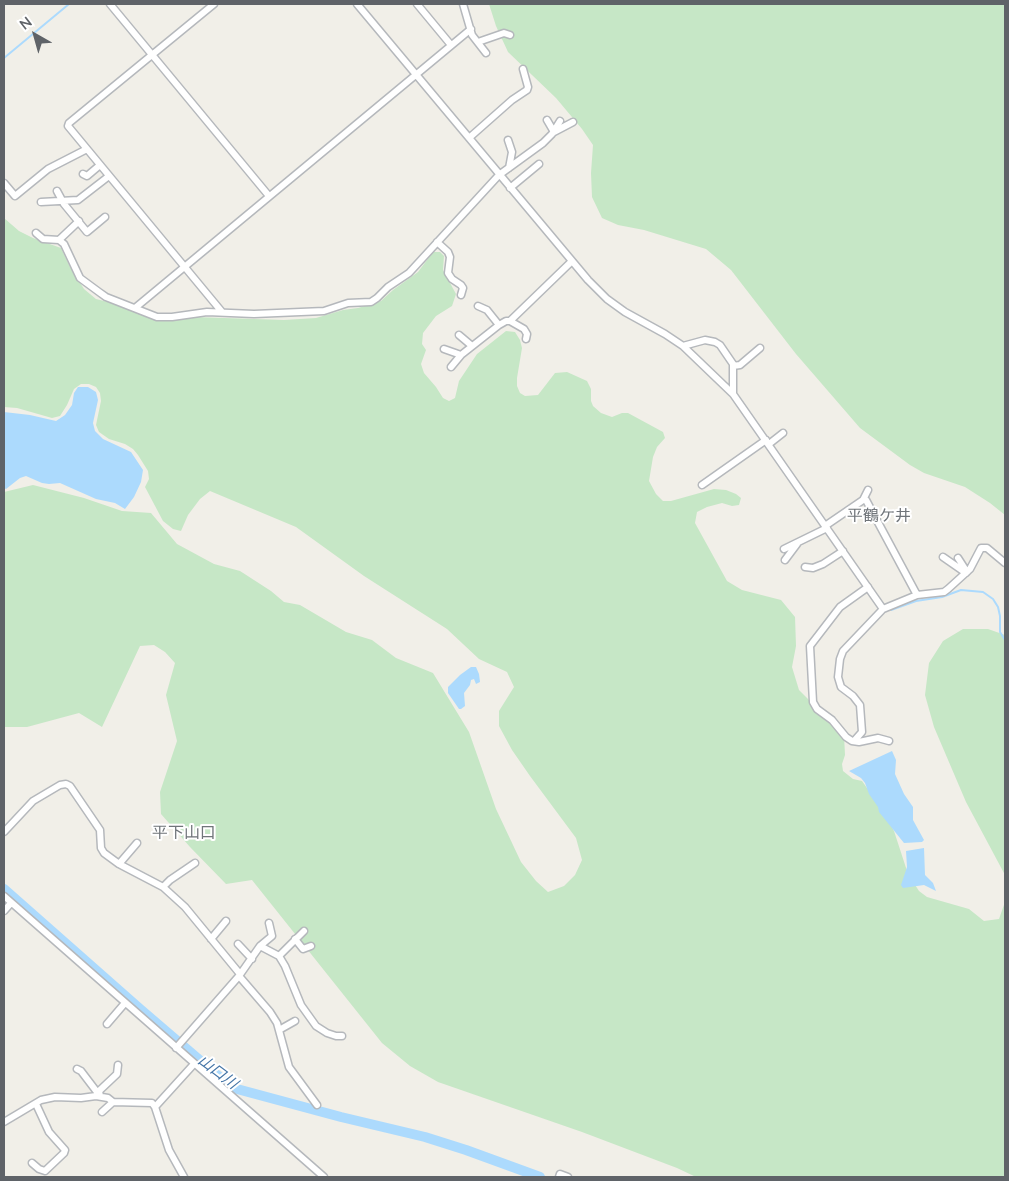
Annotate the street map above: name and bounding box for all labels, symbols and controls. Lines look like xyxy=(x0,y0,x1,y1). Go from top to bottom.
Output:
north arrow xyxy=(10,10,60,60)
text: N xyxy=(16,13,35,33)
district label: 平鶴ケ井 xyxy=(847,506,911,526)
district label: 平下山口 xyxy=(152,823,216,843)
water label: 山口川 xyxy=(195,1051,241,1093)

